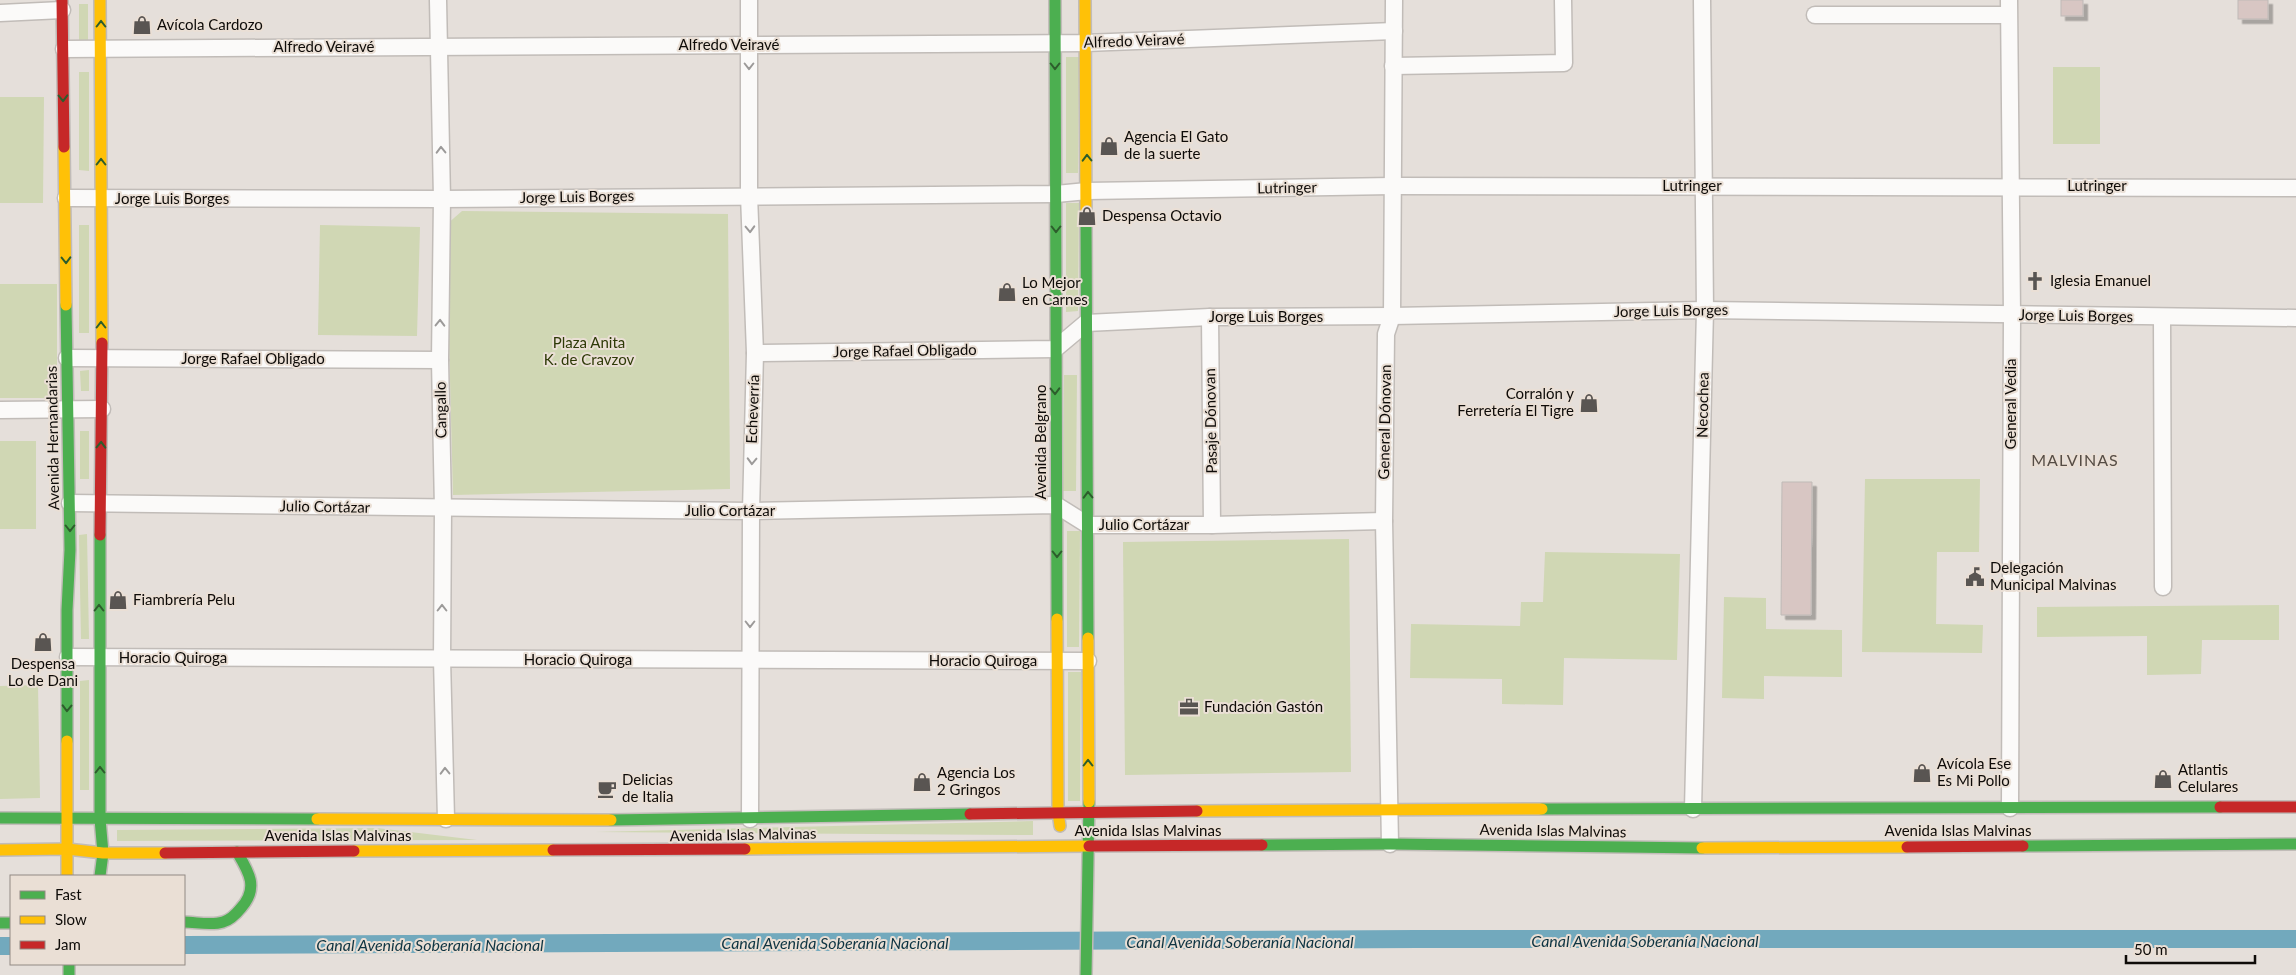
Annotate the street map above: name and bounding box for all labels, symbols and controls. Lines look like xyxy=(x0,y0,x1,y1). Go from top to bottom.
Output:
shop icon: Avícola Cardozo xyxy=(131,14,153,36)
place label: Avícola Cardozo xyxy=(157,15,263,33)
one-way arrow xyxy=(95,20,106,28)
street label: Alfredo Veiravé xyxy=(1083,29,1185,51)
street label: Alfredo Veiravé xyxy=(679,35,779,53)
street label: Alfredo Veiravé xyxy=(274,37,374,55)
one-way arrow xyxy=(744,62,754,70)
one-way arrow xyxy=(1050,62,1060,70)
one-way arrow xyxy=(58,94,68,102)
place label: Agencia El Gato de la suerte xyxy=(1124,127,1228,162)
shop icon: Agencia El Gato de la suerte xyxy=(1098,135,1120,157)
one-way arrow xyxy=(435,146,446,154)
one-way arrow xyxy=(1082,153,1092,161)
one-way arrow xyxy=(96,158,106,166)
street label: Lutringer xyxy=(1662,176,1722,194)
street label: Lutringer xyxy=(2067,176,2127,194)
street label: Lutringer xyxy=(1257,177,1317,197)
street label: Jorge Luis Borges xyxy=(520,186,634,206)
street label: Jorge Luis Borges xyxy=(115,189,229,207)
shop icon: Despensa Octavio xyxy=(1076,205,1098,227)
place label: Despensa Octavio xyxy=(1102,206,1222,224)
one-way arrow xyxy=(745,225,755,233)
one-way arrow xyxy=(1051,225,1061,233)
one-way arrow xyxy=(61,256,71,264)
church icon: Iglesia Emanuel xyxy=(2024,270,2046,292)
place label: Iglesia Emanuel xyxy=(2050,271,2151,289)
place label: Lo Mejor en Carnes xyxy=(1022,273,1088,308)
shop icon: Lo Mejor en Carnes xyxy=(996,281,1018,303)
street label: Jorge Luis Borges xyxy=(1614,300,1728,320)
street label: Jorge Luis Borges xyxy=(2019,305,2133,325)
street label: Jorge Luis Borges xyxy=(1209,307,1323,325)
one-way arrow xyxy=(435,319,445,326)
one-way arrow xyxy=(96,321,106,328)
park label: Plaza Anita K. de Cravzov xyxy=(544,333,635,368)
street label: Jorge Rafael Obligado xyxy=(833,340,977,360)
street label: Jorge Rafael Obligado xyxy=(181,349,325,367)
street label: General Vedia xyxy=(2001,358,2019,450)
street label: General Dónovan xyxy=(1374,364,1394,480)
street label: Avenida Hernandarias xyxy=(42,366,62,510)
street label: Pasaje Dónovan xyxy=(1200,368,1220,474)
street label: Necochea xyxy=(1692,372,1712,438)
street label: Echeverría xyxy=(742,374,762,444)
street label: Cangallo xyxy=(431,382,449,439)
street label: Avenida Belgrano xyxy=(1031,384,1049,500)
place label: Corralón y Ferretería El Tigre xyxy=(1457,384,1574,419)
one-way arrow xyxy=(1050,387,1061,395)
shop icon: Corralón y Ferretería El Tigre xyxy=(1578,392,1600,414)
one-way arrow xyxy=(96,441,106,449)
district label: MALVINAS xyxy=(2031,450,2119,469)
one-way arrow xyxy=(747,458,757,465)
one-way arrow xyxy=(1083,491,1093,498)
street label: Julio Cortázar xyxy=(280,496,371,516)
street label: Julio Cortázar xyxy=(685,501,776,519)
street label: Julio Cortázar xyxy=(1099,515,1190,533)
one-way arrow xyxy=(65,524,75,532)
one-way arrow xyxy=(1051,550,1062,558)
place label: Delegación Municipal Malvinas xyxy=(1990,558,2117,593)
public building icon: Delegación Municipal Malvinas xyxy=(1964,566,1986,588)
shop icon: Fiambrería Pelu xyxy=(107,589,129,611)
place label: Fiambrería Pelu xyxy=(133,590,235,608)
one-way arrow xyxy=(94,604,104,612)
one-way arrow xyxy=(437,604,447,612)
one-way arrow xyxy=(745,620,755,628)
shop icon: Despensa Lo de Dani xyxy=(32,631,54,653)
street label: Horacio Quiroga xyxy=(119,648,227,666)
street label: Horacio Quiroga xyxy=(524,650,632,668)
street label: Horacio Quiroga xyxy=(929,651,1037,669)
place label: Despensa Lo de Dani xyxy=(8,654,78,689)
office icon: Fundación Gastón xyxy=(1178,696,1200,718)
place label: Fundación Gastón xyxy=(1204,697,1323,715)
one-way arrow xyxy=(62,704,73,712)
place label: Avícola Ese Es Mi Pollo xyxy=(1937,754,2011,789)
one-way arrow xyxy=(1083,758,1093,766)
place label: Atlantis Celulares xyxy=(2178,760,2238,795)
shop icon: Avícola Ese Es Mi Pollo xyxy=(1911,762,1933,784)
place label: Agencia Los 2 Gringos xyxy=(937,763,1015,798)
one-way arrow xyxy=(95,766,105,774)
one-way arrow xyxy=(440,766,450,774)
shop icon: Atlantis Celulares xyxy=(2152,768,2174,790)
place label: Delicias de Italia xyxy=(622,770,674,805)
shop icon: Agencia Los 2 Gringos xyxy=(911,771,933,793)
cafe icon: Delicias de Italia xyxy=(596,778,618,800)
street label: Avenida Islas Malvinas xyxy=(1479,820,1627,840)
street label: Avenida Islas Malvinas xyxy=(1075,821,1221,839)
street label: Avenida Islas Malvinas xyxy=(1885,821,2031,839)
street label: Avenida Islas Malvinas xyxy=(669,824,817,844)
street label: Avenida Islas Malvinas xyxy=(265,826,411,844)
legend xyxy=(10,875,185,965)
text: Fast xyxy=(55,885,82,903)
text: Slow xyxy=(55,910,87,928)
water label: Canal Avenida Soberanía Nacional xyxy=(1531,931,1759,950)
water label: Canal Avenida Soberanía Nacional xyxy=(1126,932,1354,951)
scale bar xyxy=(2126,932,2255,964)
water label: Canal Avenida Soberanía Nacional xyxy=(721,933,949,952)
text: Jam xyxy=(55,935,81,953)
water label: Canal Avenida Soberanía Nacional xyxy=(316,935,544,954)
text: 50 m xyxy=(2134,940,2168,958)

